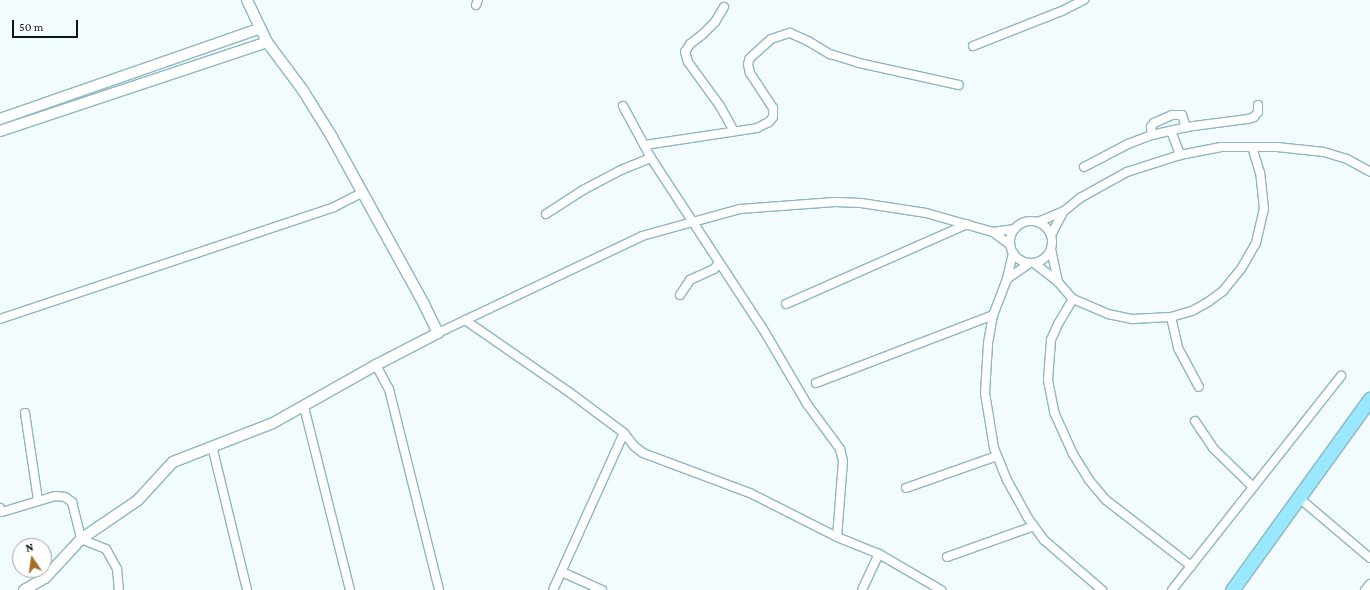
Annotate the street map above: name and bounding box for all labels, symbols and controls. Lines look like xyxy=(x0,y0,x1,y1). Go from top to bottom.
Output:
scale bar xyxy=(14,12,80,38)
text: 50 m xyxy=(19,20,43,34)
north arrow xyxy=(12,538,52,578)
text: N xyxy=(25,541,35,554)

